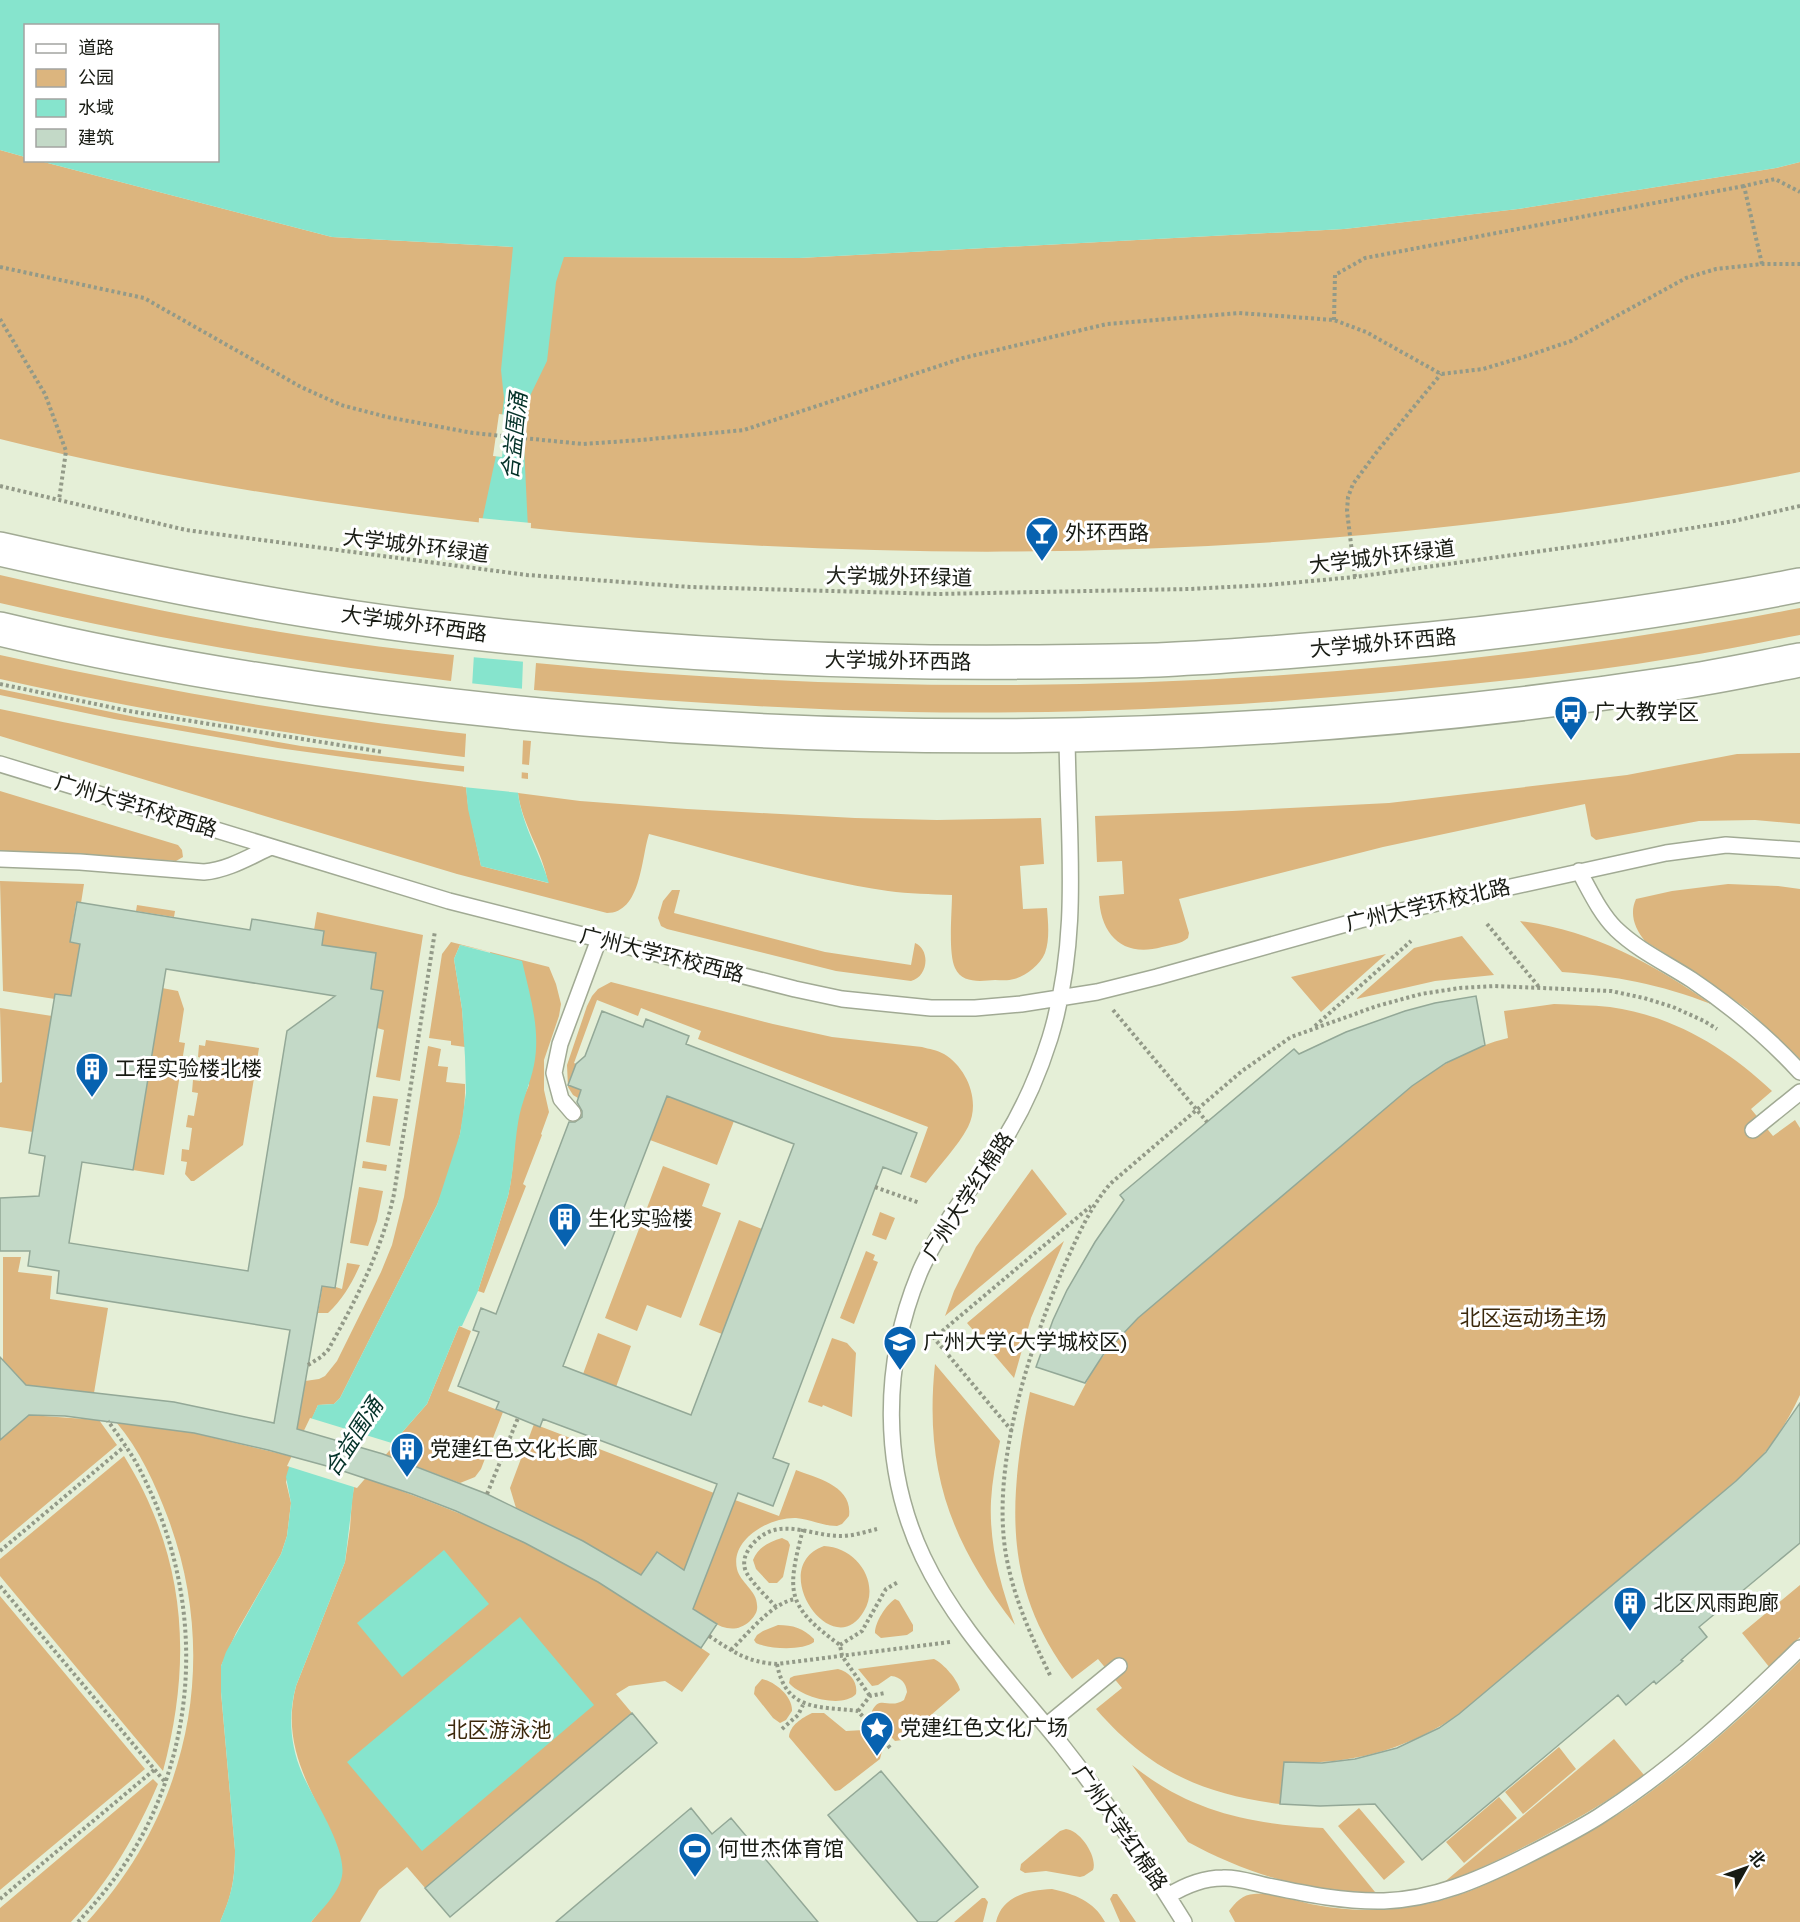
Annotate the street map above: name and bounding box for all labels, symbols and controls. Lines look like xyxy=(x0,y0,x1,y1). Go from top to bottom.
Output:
legend xyxy=(24,24,219,162)
text: 道路 xyxy=(78,36,114,58)
text: 公园 xyxy=(78,66,114,88)
text: 水域 xyxy=(78,96,114,118)
text: 建筑 xyxy=(78,126,114,148)
water label: 合益围涌 xyxy=(495,388,532,481)
bar icon: 外环西路 xyxy=(1024,515,1060,562)
place label: 外环西路 xyxy=(1065,519,1149,545)
street label: 大学城外环绿道 xyxy=(342,523,491,567)
street label: 大学城外环绿道 xyxy=(1307,534,1456,578)
street label: 大学城外环绿道 xyxy=(825,562,973,590)
street label: 大学城外环西路 xyxy=(340,600,489,646)
street label: 大学城外环西路 xyxy=(1309,623,1457,661)
street label: 大学城外环西路 xyxy=(824,646,972,674)
bus stop icon: 广大教学区 xyxy=(1553,694,1589,741)
place label: 广大教学区 xyxy=(1594,698,1699,724)
street label: 广州大学环校西路 xyxy=(52,768,220,842)
street label: 广州大学环校北路 xyxy=(1343,872,1513,936)
street label: 广州大学环校西路 xyxy=(578,921,747,987)
building icon: 工程实验楼北楼 xyxy=(74,1051,110,1098)
place label: 工程实验楼北楼 xyxy=(115,1055,262,1081)
street label: 广州大学红棉路 xyxy=(916,1127,1018,1264)
building icon: 生化实验楼 xyxy=(547,1201,583,1248)
place label: 生化实验楼 xyxy=(588,1205,693,1231)
park label: 北区运动场主场 xyxy=(1460,1304,1607,1330)
school or university icon: 广州大学(大学城校区) xyxy=(882,1324,918,1371)
place label: 广州大学(大学城校区) xyxy=(923,1328,1128,1354)
water label: 合益围涌 xyxy=(317,1390,389,1481)
building icon: 党建红色文化长廊 xyxy=(389,1431,425,1478)
place label: 党建红色文化长廊 xyxy=(430,1435,598,1461)
building icon: 北区风雨跑廊 xyxy=(1612,1585,1648,1632)
place label: 北区风雨跑廊 xyxy=(1653,1589,1779,1615)
place icon: 党建红色文化广场 xyxy=(859,1710,895,1757)
place label: 党建红色文化广场 xyxy=(900,1714,1068,1740)
park label: 北区游泳池 xyxy=(447,1716,552,1742)
street label: 广州大学红棉路 xyxy=(1068,1760,1174,1895)
sports icon: 何世杰体育馆 xyxy=(677,1831,713,1878)
place label: 何世杰体育馆 xyxy=(718,1835,844,1861)
north arrow xyxy=(1716,1838,1776,1898)
text: 北 xyxy=(1745,1846,1770,1871)

